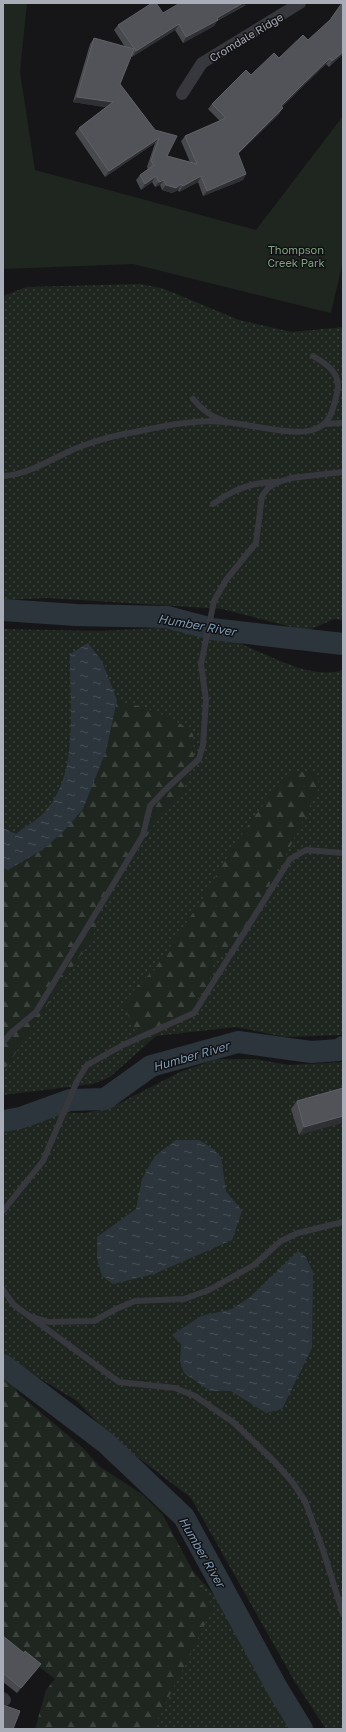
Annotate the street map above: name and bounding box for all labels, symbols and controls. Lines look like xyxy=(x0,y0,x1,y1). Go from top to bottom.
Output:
street label: Cromdale Ridge xyxy=(207,10,285,64)
park label: Thompson Creek Park xyxy=(267,243,325,269)
water label: Humber River xyxy=(157,611,239,640)
water label: Humber River xyxy=(151,1037,233,1074)
water label: Humber River xyxy=(176,1514,229,1592)

